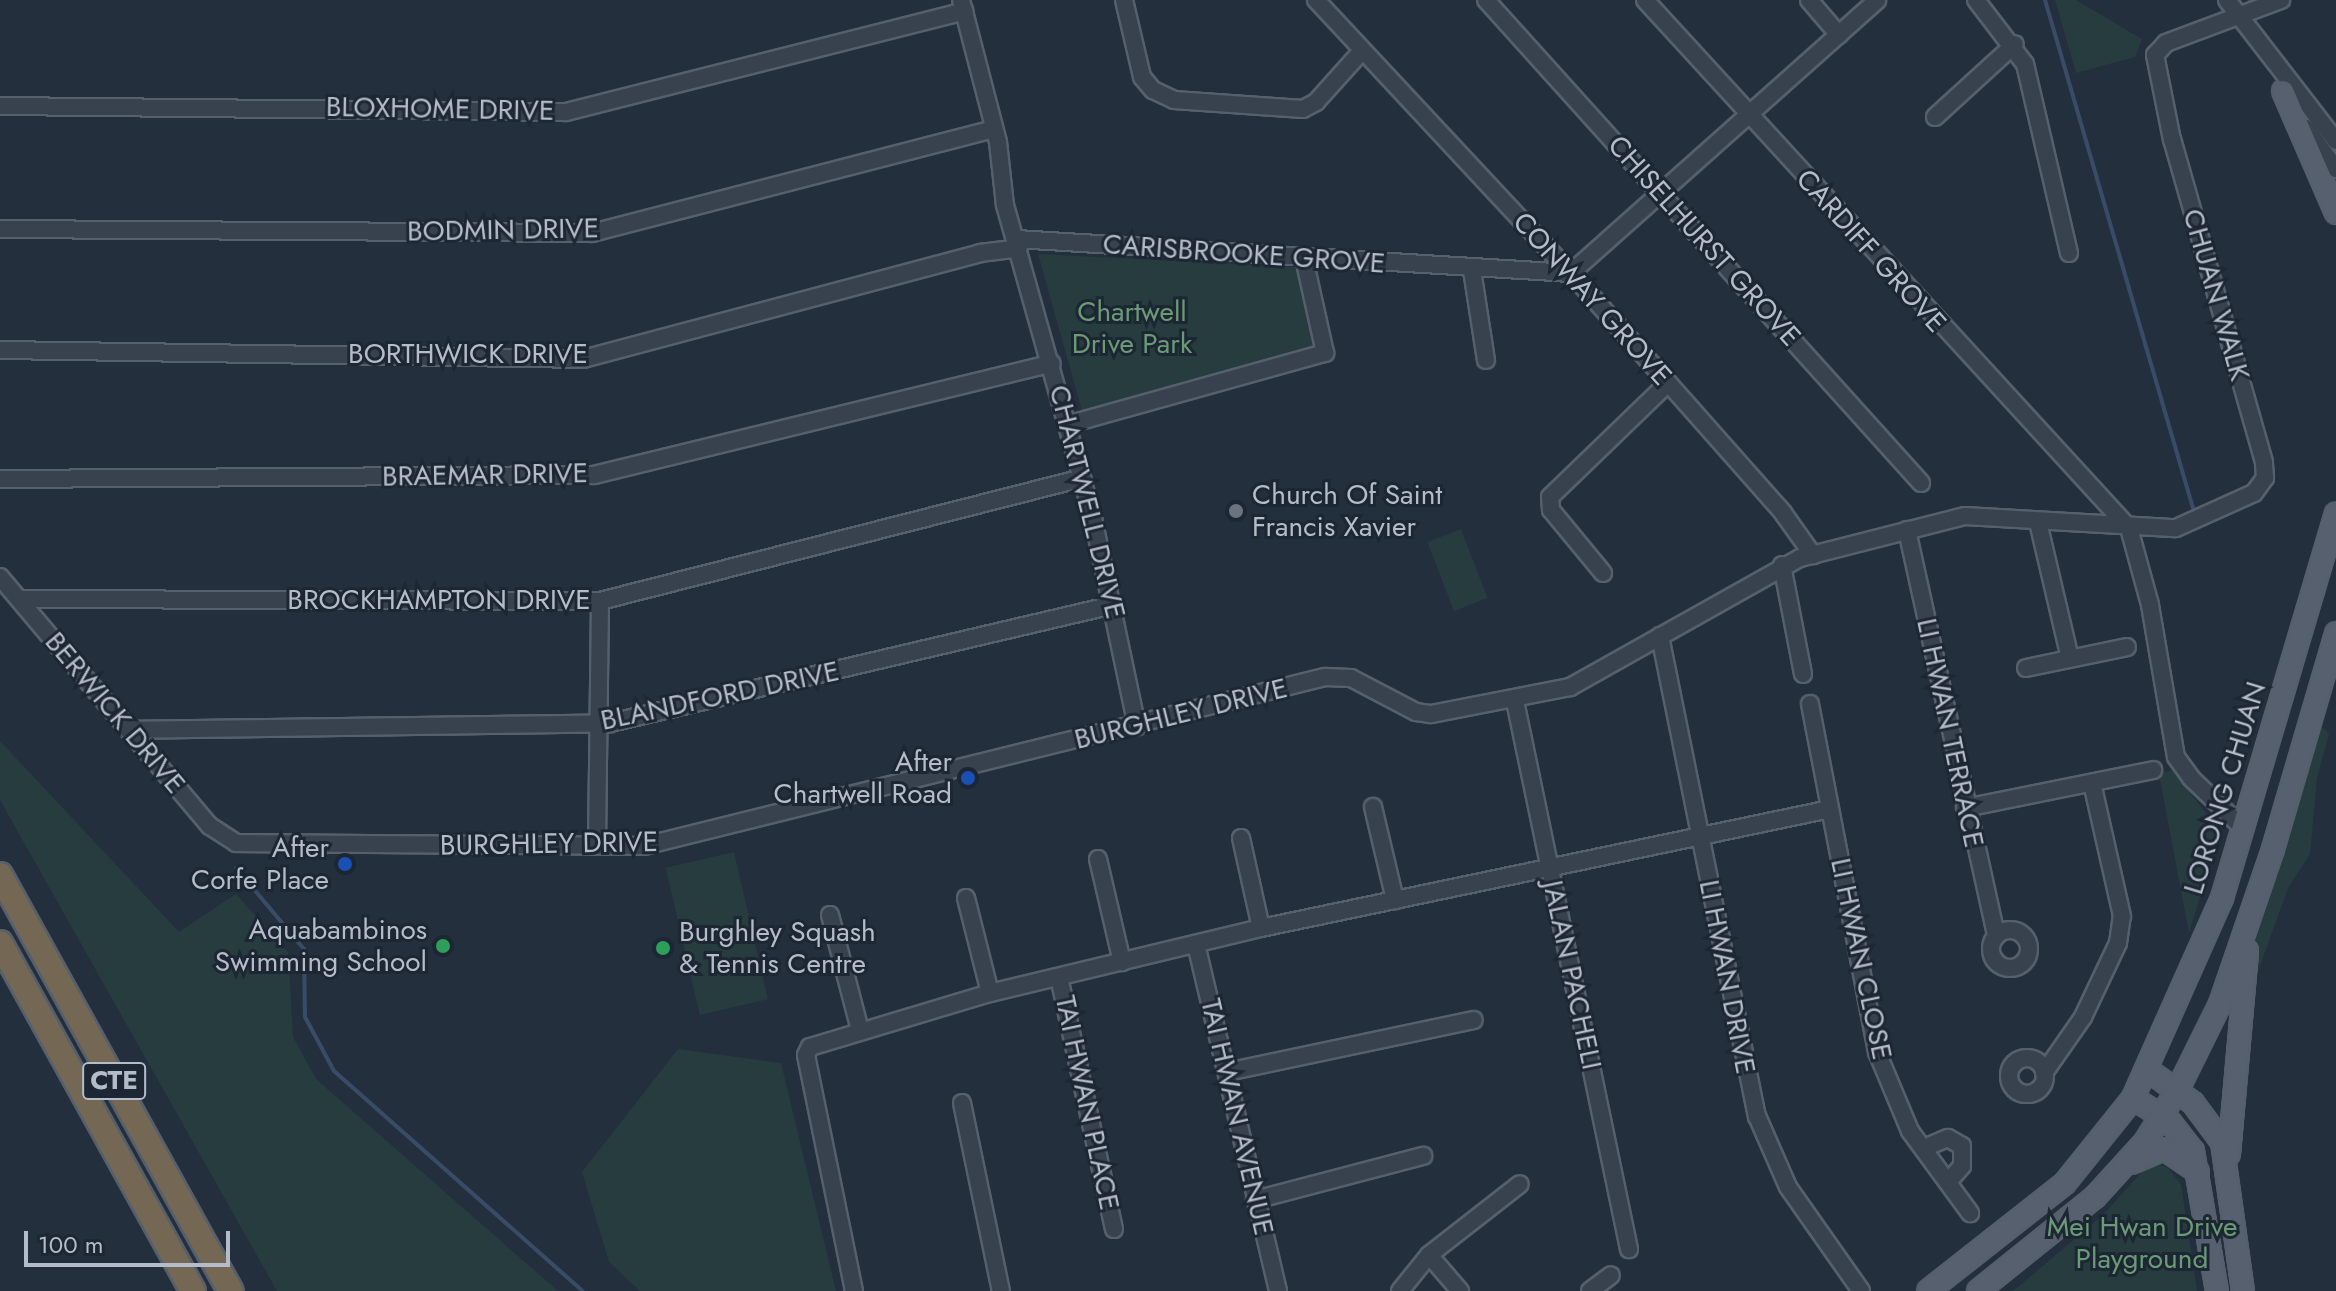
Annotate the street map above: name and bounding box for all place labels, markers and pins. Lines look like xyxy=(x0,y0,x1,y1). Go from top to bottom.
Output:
place label: Church Of Saint Francis Xavier xyxy=(1252,478,1442,544)
marker: Church Of Saint Francis Xavier xyxy=(1227,502,1245,520)
place label: After Chartwell Road xyxy=(774,745,952,811)
marker: After Chartwell Road xyxy=(959,769,977,787)
place label: After Corfe Place xyxy=(191,831,329,897)
marker: After Corfe Place xyxy=(336,855,354,873)
place label: Aquabambinos Swimming School xyxy=(215,913,427,979)
place label: Burghley Squash & Tennis Centre xyxy=(679,915,876,981)
marker: Aquabambinos Swimming School xyxy=(434,937,452,955)
marker: Burghley Squash & Tennis Centre xyxy=(654,939,672,957)

